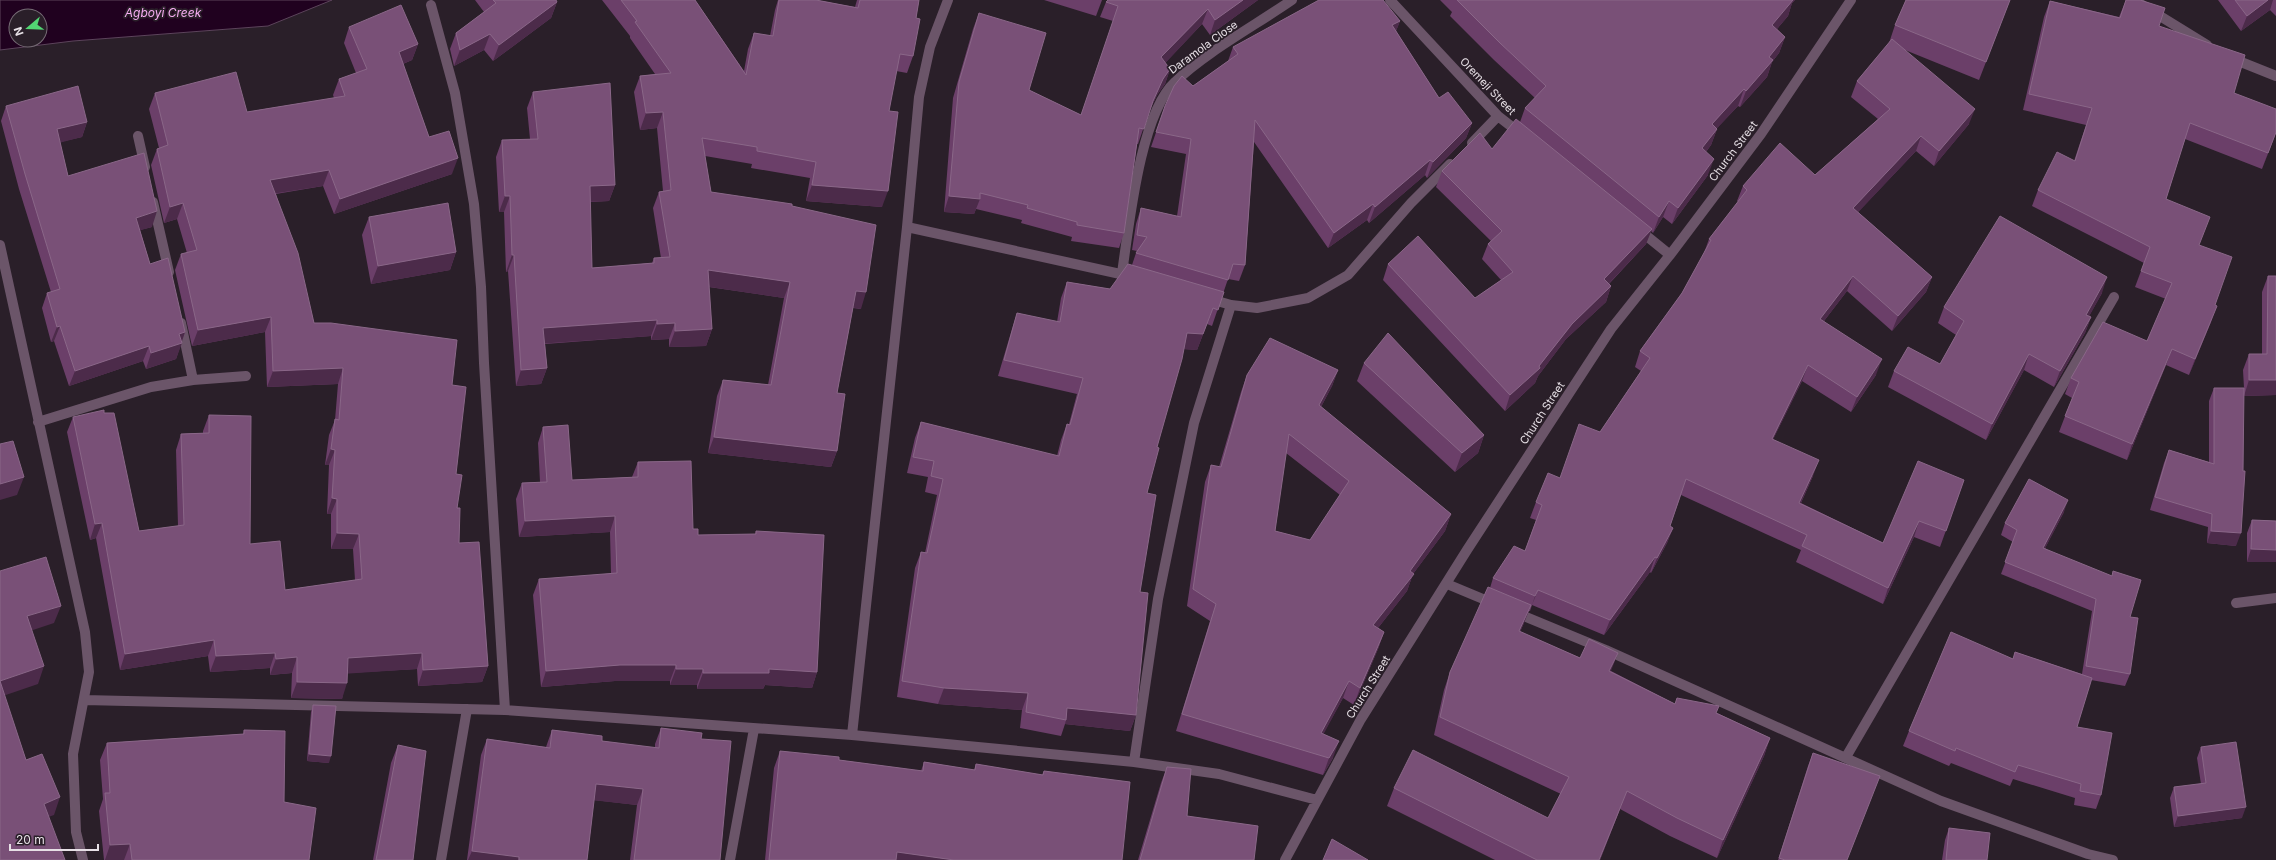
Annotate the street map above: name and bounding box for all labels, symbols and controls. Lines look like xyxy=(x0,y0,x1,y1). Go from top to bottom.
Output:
water label: Agboyi Creek xyxy=(124,5,202,20)
north arrow xyxy=(8,8,48,48)
street label: Daramola Close xyxy=(1166,17,1240,77)
text: N xyxy=(11,25,27,38)
street label: Oremeji Street xyxy=(1457,54,1519,118)
street label: Church Street xyxy=(1706,118,1760,184)
street label: Church Street xyxy=(1517,379,1568,447)
street label: Church Street xyxy=(1343,652,1393,721)
scale bar xyxy=(10,826,98,852)
text: 20 m xyxy=(16,832,45,847)

